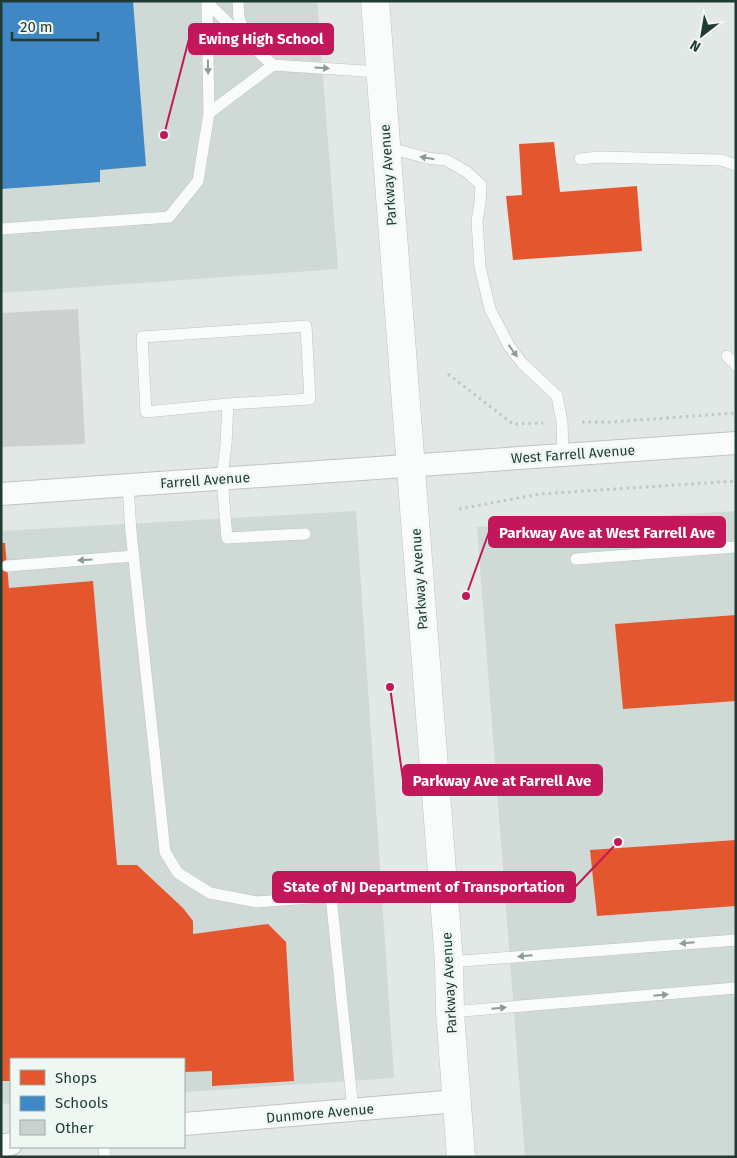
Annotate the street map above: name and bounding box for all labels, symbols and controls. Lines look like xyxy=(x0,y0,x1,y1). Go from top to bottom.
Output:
scale bar xyxy=(12,10,99,42)
north arrow xyxy=(677,10,727,60)
text: 20 m xyxy=(20,18,53,36)
callout: Ewing High School xyxy=(189,24,333,54)
text: Ewing High School xyxy=(199,30,324,48)
text: N xyxy=(687,36,704,55)
one-way arrow xyxy=(204,60,212,76)
one-way arrow xyxy=(314,64,330,72)
street label: Parkway Avenue xyxy=(376,124,401,226)
one-way arrow xyxy=(419,153,435,161)
one-way arrow xyxy=(508,344,519,357)
street label: West Farrell Avenue xyxy=(510,442,636,467)
street label: Farrell Avenue xyxy=(160,469,251,492)
callout: Parkway Ave at West Farrell Ave xyxy=(489,517,725,547)
text: Parkway Ave at West Farrell Ave xyxy=(499,524,715,542)
street label: Parkway Avenue xyxy=(407,528,432,630)
one-way arrow xyxy=(77,556,93,564)
callout: Parkway Ave at Farrell Ave xyxy=(403,765,602,795)
text: Parkway Ave at Farrell Ave xyxy=(413,772,591,790)
callout: State of NJ Department of Transportation xyxy=(273,872,575,902)
text: State of NJ Department of Transportation xyxy=(283,878,565,896)
street label: Parkway Avenue xyxy=(438,932,461,1034)
one-way arrow xyxy=(679,940,695,948)
one-way arrow xyxy=(517,953,533,961)
one-way arrow xyxy=(653,990,669,998)
one-way arrow xyxy=(491,1004,507,1012)
legend xyxy=(10,1058,185,1148)
text: Shops xyxy=(55,1069,97,1087)
text: Schools xyxy=(55,1094,108,1112)
street label: Dunmore Avenue xyxy=(265,1100,375,1127)
text: Other xyxy=(55,1119,94,1137)

